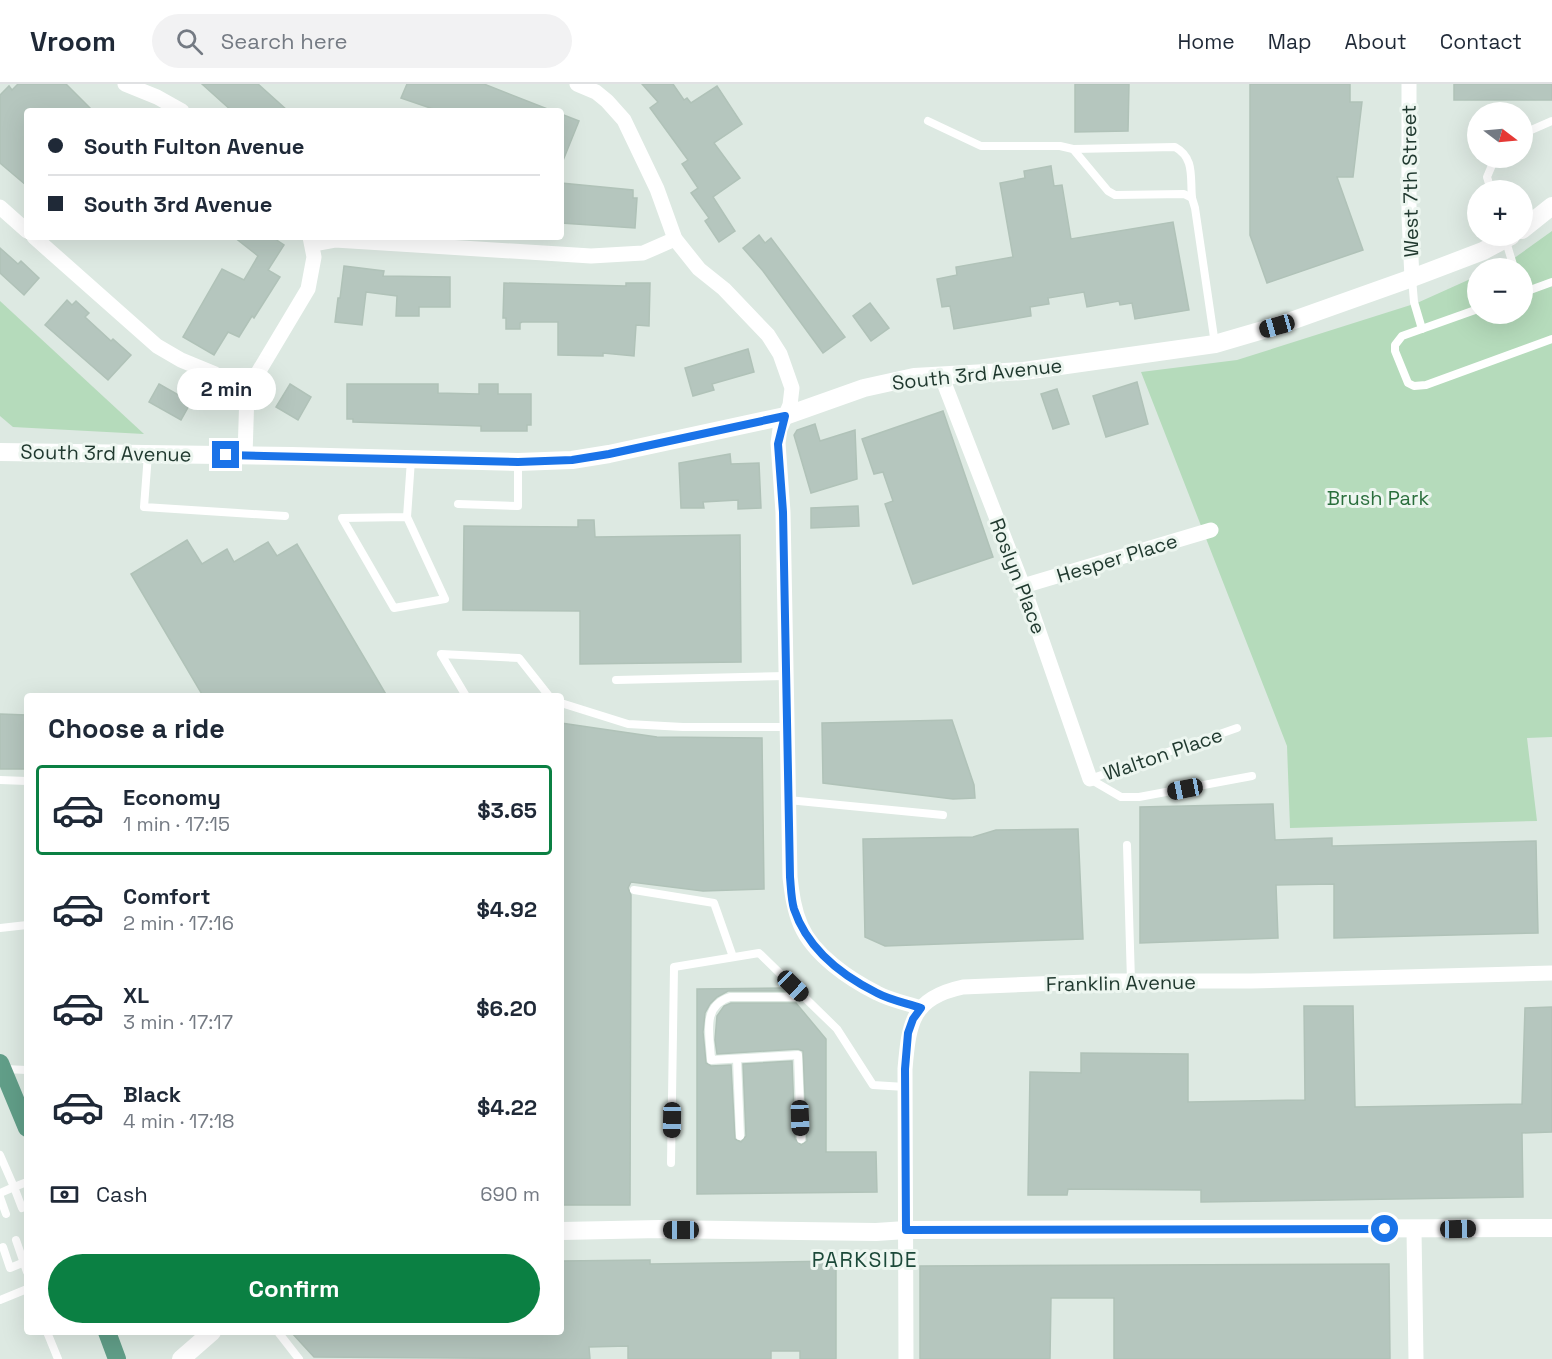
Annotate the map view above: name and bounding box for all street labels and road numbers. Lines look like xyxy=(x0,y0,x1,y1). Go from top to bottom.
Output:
street label: West 7th Street xyxy=(1396,104,1424,258)
street label: South 3rd Avenue xyxy=(891,352,1063,396)
street label: South 3rd Avenue xyxy=(20,439,192,467)
street label: Roslyn Place xyxy=(984,514,1052,638)
street label: Hesper Place xyxy=(1053,527,1181,589)
street label: Walton Place xyxy=(1100,721,1226,787)
street label: Franklin Avenue xyxy=(1046,969,1196,997)

